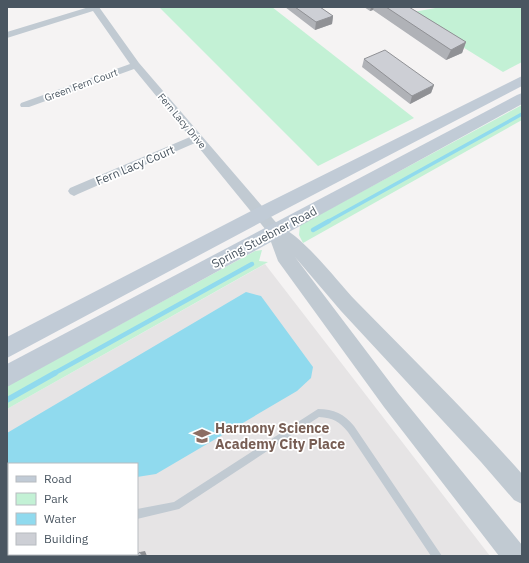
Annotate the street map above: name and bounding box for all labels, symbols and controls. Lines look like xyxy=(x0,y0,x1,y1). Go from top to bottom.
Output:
street label: Green Fern Court xyxy=(43,66,120,104)
street label: Fern Lacy Drive xyxy=(155,91,209,152)
street label: Fern Lacy Court xyxy=(93,142,177,188)
street label: Spring Stuebner Road xyxy=(209,203,319,271)
place label: Harmony Science Academy City Place xyxy=(215,419,345,453)
school or university icon: Harmony Science Academy City Place xyxy=(192,426,212,446)
legend xyxy=(8,463,138,555)
text: Road xyxy=(44,471,72,486)
text: Park xyxy=(44,491,69,506)
text: Water xyxy=(44,511,77,526)
text: Building xyxy=(44,531,89,546)

